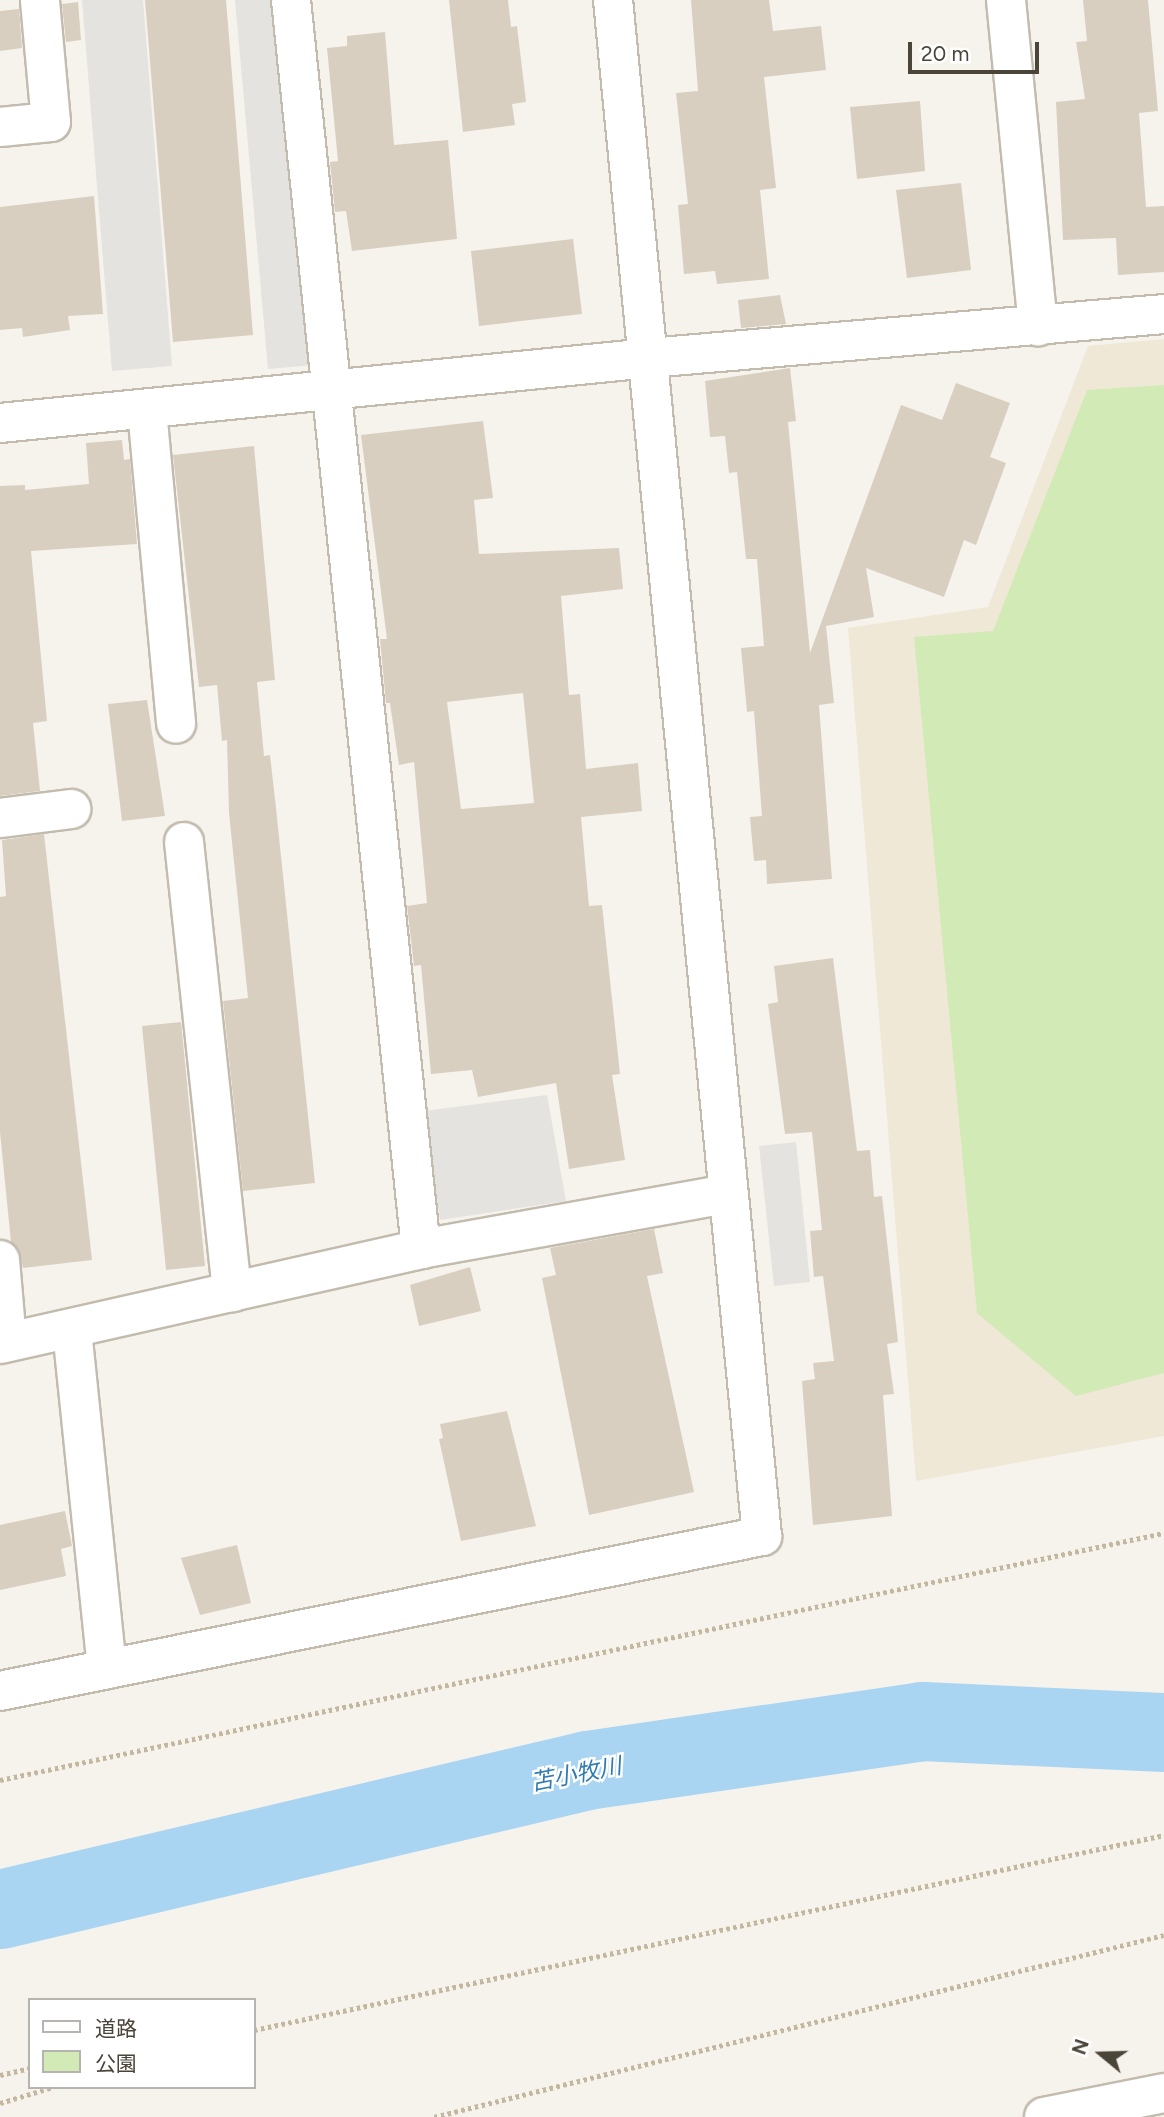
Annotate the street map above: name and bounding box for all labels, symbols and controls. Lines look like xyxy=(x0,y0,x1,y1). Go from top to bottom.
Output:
scale bar xyxy=(912,28,1043,72)
text: 20 m xyxy=(921,41,969,66)
water label: 苫小牧川 xyxy=(528,1752,624,1796)
legend xyxy=(28,1998,256,2089)
text: 道路 xyxy=(95,2016,137,2041)
north arrow xyxy=(1066,2019,1136,2089)
text: N xyxy=(1067,2036,1094,2058)
text: 公園 xyxy=(95,2051,137,2076)

